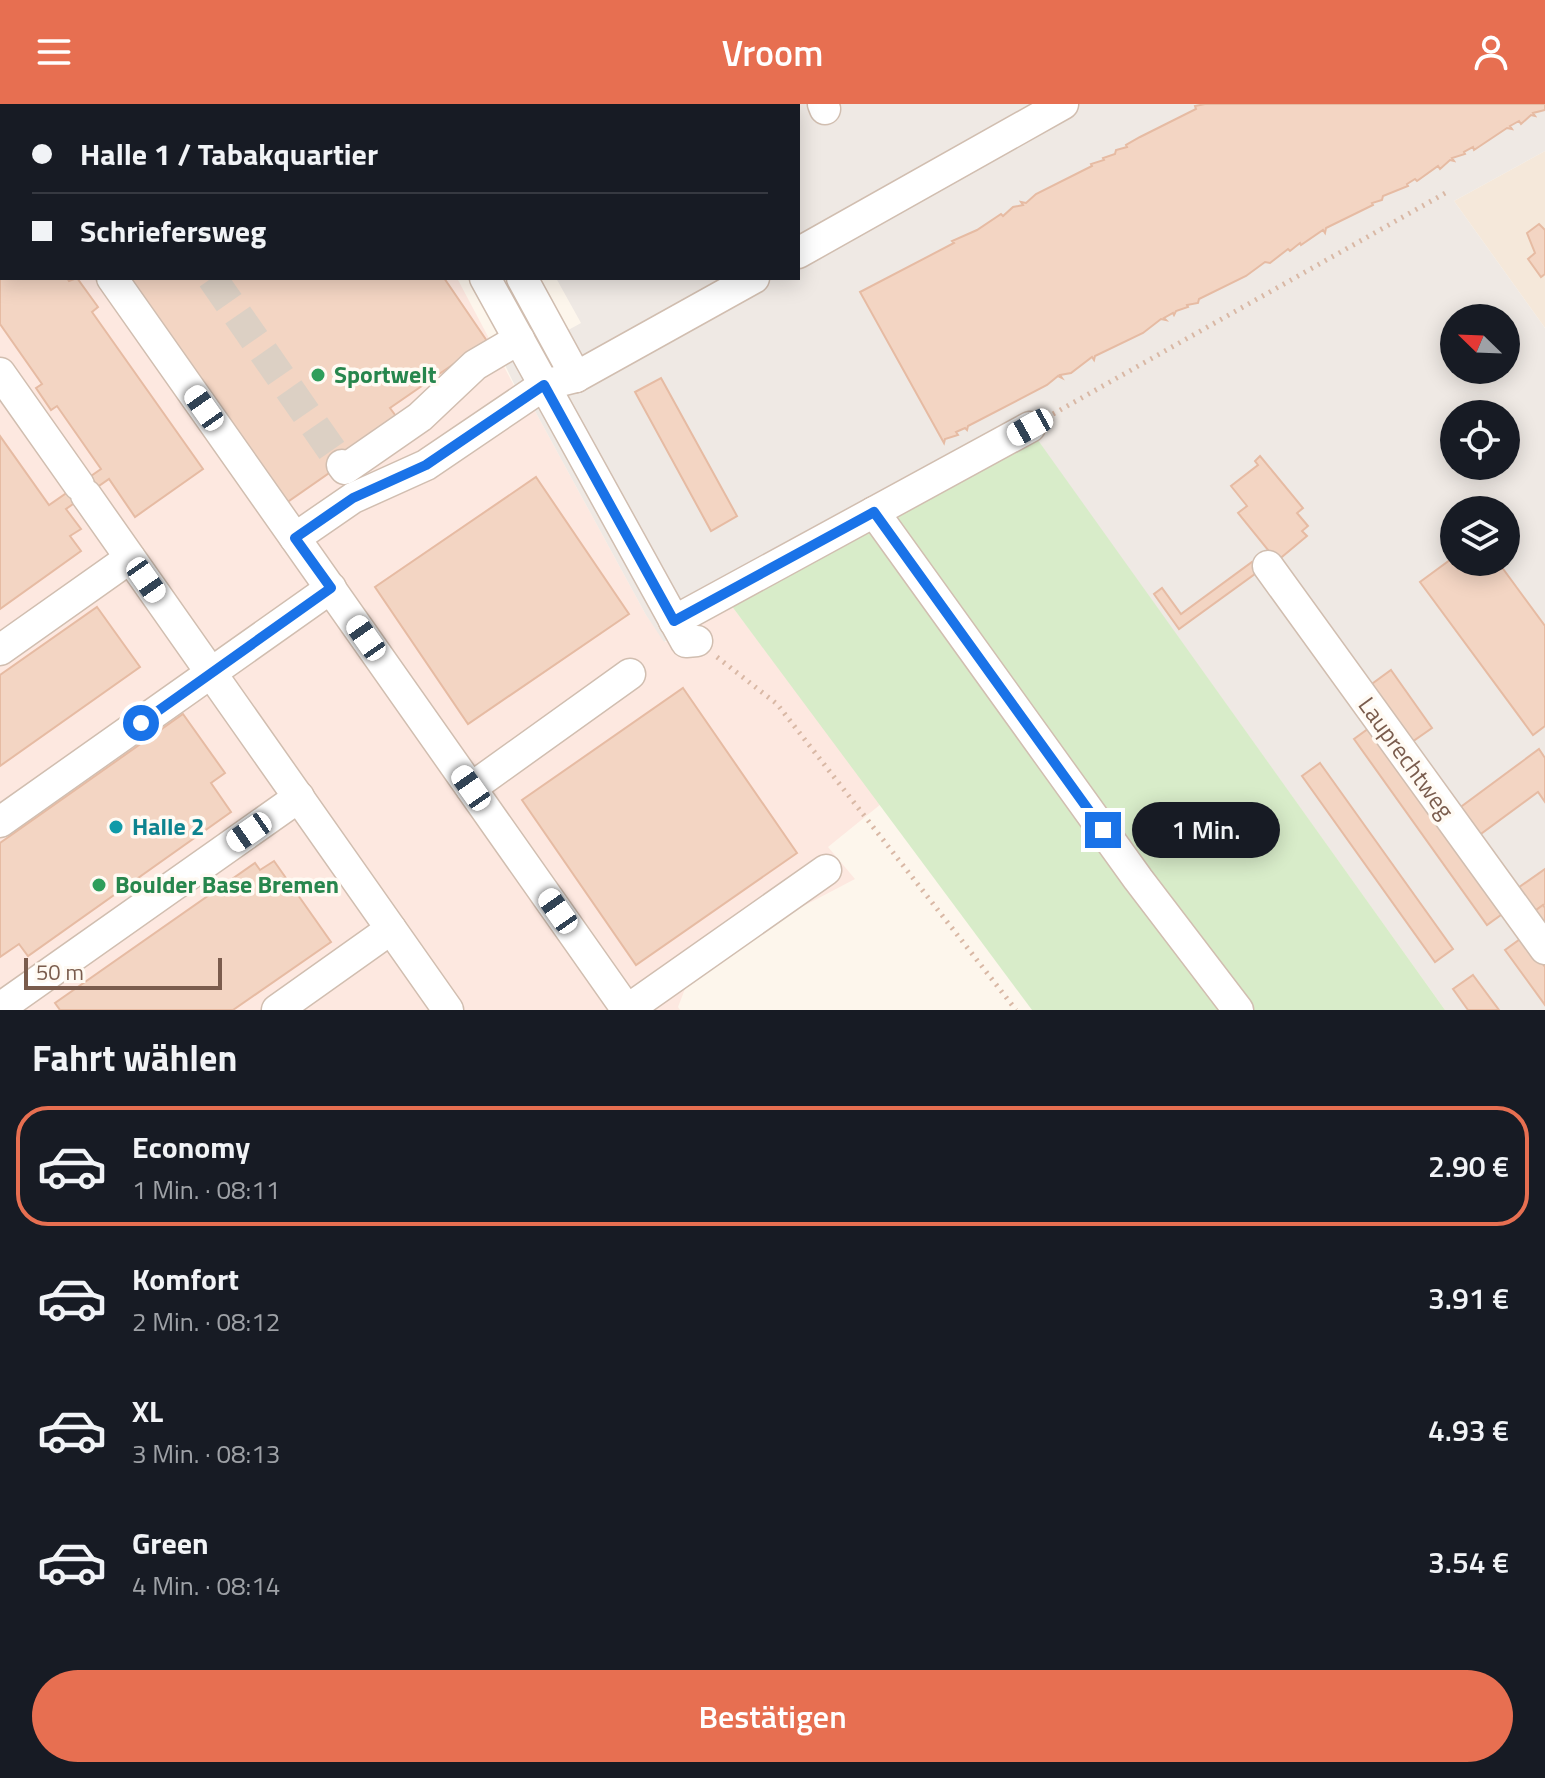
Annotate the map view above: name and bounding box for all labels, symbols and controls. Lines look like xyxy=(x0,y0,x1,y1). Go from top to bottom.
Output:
text: Vroom xyxy=(722,25,823,80)
icon: menu xyxy=(32,30,76,74)
icon: person xyxy=(1469,30,1513,74)
text: Halle 1 / Tabakquartier xyxy=(80,131,378,177)
text: Schriefersweg xyxy=(80,208,266,254)
north arrow xyxy=(1440,304,1520,384)
map controls xyxy=(1440,304,1520,576)
place label: Sportwelt xyxy=(334,356,437,392)
marker: Sportwelt xyxy=(309,366,327,384)
car xyxy=(180,381,228,435)
button: locate xyxy=(1440,400,1520,480)
car xyxy=(1003,405,1057,449)
button: layers xyxy=(1440,496,1520,576)
car xyxy=(122,553,170,607)
car xyxy=(342,611,390,665)
street label: Lauprechtweg xyxy=(1350,689,1464,826)
route start xyxy=(123,705,159,741)
car xyxy=(447,761,495,815)
callout: 1 Min. xyxy=(1131,802,1279,858)
place label: Halle 2 xyxy=(132,808,204,844)
car xyxy=(222,808,276,856)
text: 1 Min. xyxy=(1171,810,1241,849)
route end xyxy=(1085,812,1121,848)
marker: Halle 2 xyxy=(107,818,125,836)
place label: Boulder Base Bremen xyxy=(115,866,339,902)
marker: Boulder Base Bremen xyxy=(90,876,108,894)
car xyxy=(534,884,582,938)
scale bar xyxy=(24,954,222,990)
text: 50 m xyxy=(36,955,84,989)
text: Fahrt wählen xyxy=(32,1030,237,1085)
text: Economy xyxy=(132,1124,250,1170)
icon: car xyxy=(36,1130,108,1202)
text: 2.90 € xyxy=(1428,1143,1509,1189)
text: 1 Min. · 08:11 xyxy=(132,1170,280,1209)
text: Komfort xyxy=(132,1256,239,1302)
icon: car xyxy=(36,1262,108,1334)
text: 3.91 € xyxy=(1428,1275,1509,1321)
text: 2 Min. · 08:12 xyxy=(132,1302,280,1341)
text: XL xyxy=(132,1388,163,1434)
icon: car xyxy=(36,1394,108,1466)
text: 4.93 € xyxy=(1428,1407,1509,1453)
text: 3 Min. · 08:13 xyxy=(132,1434,280,1473)
text: Green xyxy=(132,1520,209,1566)
icon: car xyxy=(36,1526,108,1598)
text: 3.54 € xyxy=(1428,1539,1509,1585)
text: 4 Min. · 08:14 xyxy=(132,1566,280,1605)
button: Bestätigen xyxy=(32,1670,1513,1762)

